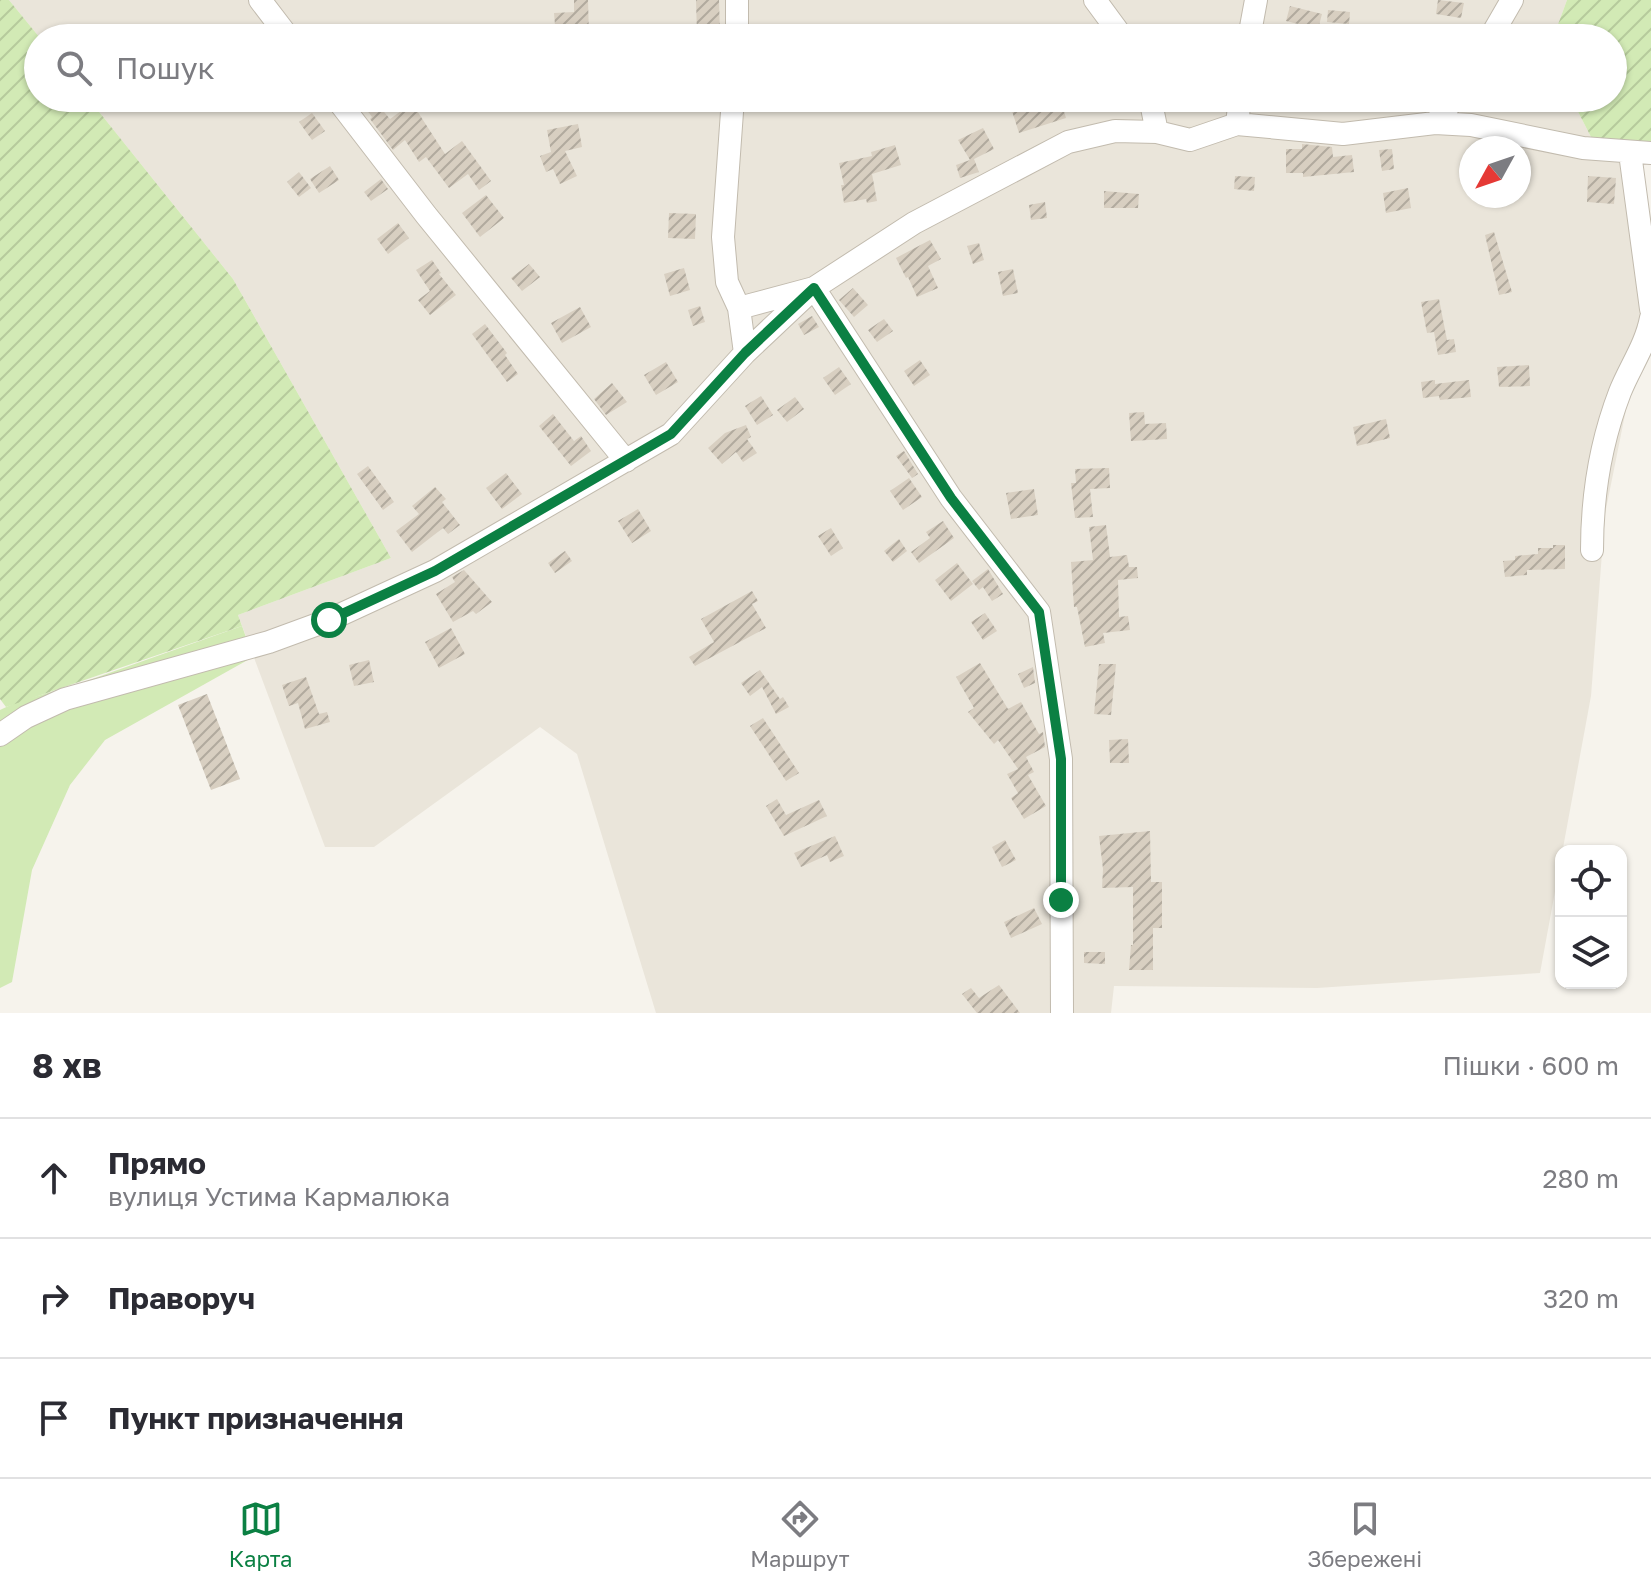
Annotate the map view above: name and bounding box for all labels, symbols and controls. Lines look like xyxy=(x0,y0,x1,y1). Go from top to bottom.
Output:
search box xyxy=(24,24,1627,112)
icon: search xyxy=(52,46,96,90)
text: Пошук xyxy=(116,50,215,86)
north arrow xyxy=(1459,136,1531,208)
route start xyxy=(311,602,347,638)
map controls xyxy=(1555,845,1627,989)
button: locate xyxy=(1555,845,1627,917)
route end xyxy=(1043,882,1079,918)
button: layers xyxy=(1555,917,1627,989)
text: 8 хв xyxy=(32,1045,102,1085)
text: Пішки · 600 m xyxy=(1442,1050,1619,1081)
text: Прямо xyxy=(108,1145,206,1181)
icon: ahead xyxy=(32,1156,76,1200)
text: 280 m xyxy=(1542,1163,1619,1194)
text: вулиця Устима Кармалюка xyxy=(108,1181,450,1212)
icon: right xyxy=(32,1276,76,1320)
text: Праворуч xyxy=(108,1280,255,1316)
text: 320 m xyxy=(1543,1283,1619,1314)
icon: arrive xyxy=(32,1396,76,1440)
text: Пункт призначення xyxy=(108,1400,404,1436)
tab: Карта xyxy=(229,1497,293,1572)
tab: Маршрут xyxy=(750,1497,850,1572)
tab: Збережені xyxy=(1307,1497,1422,1572)

